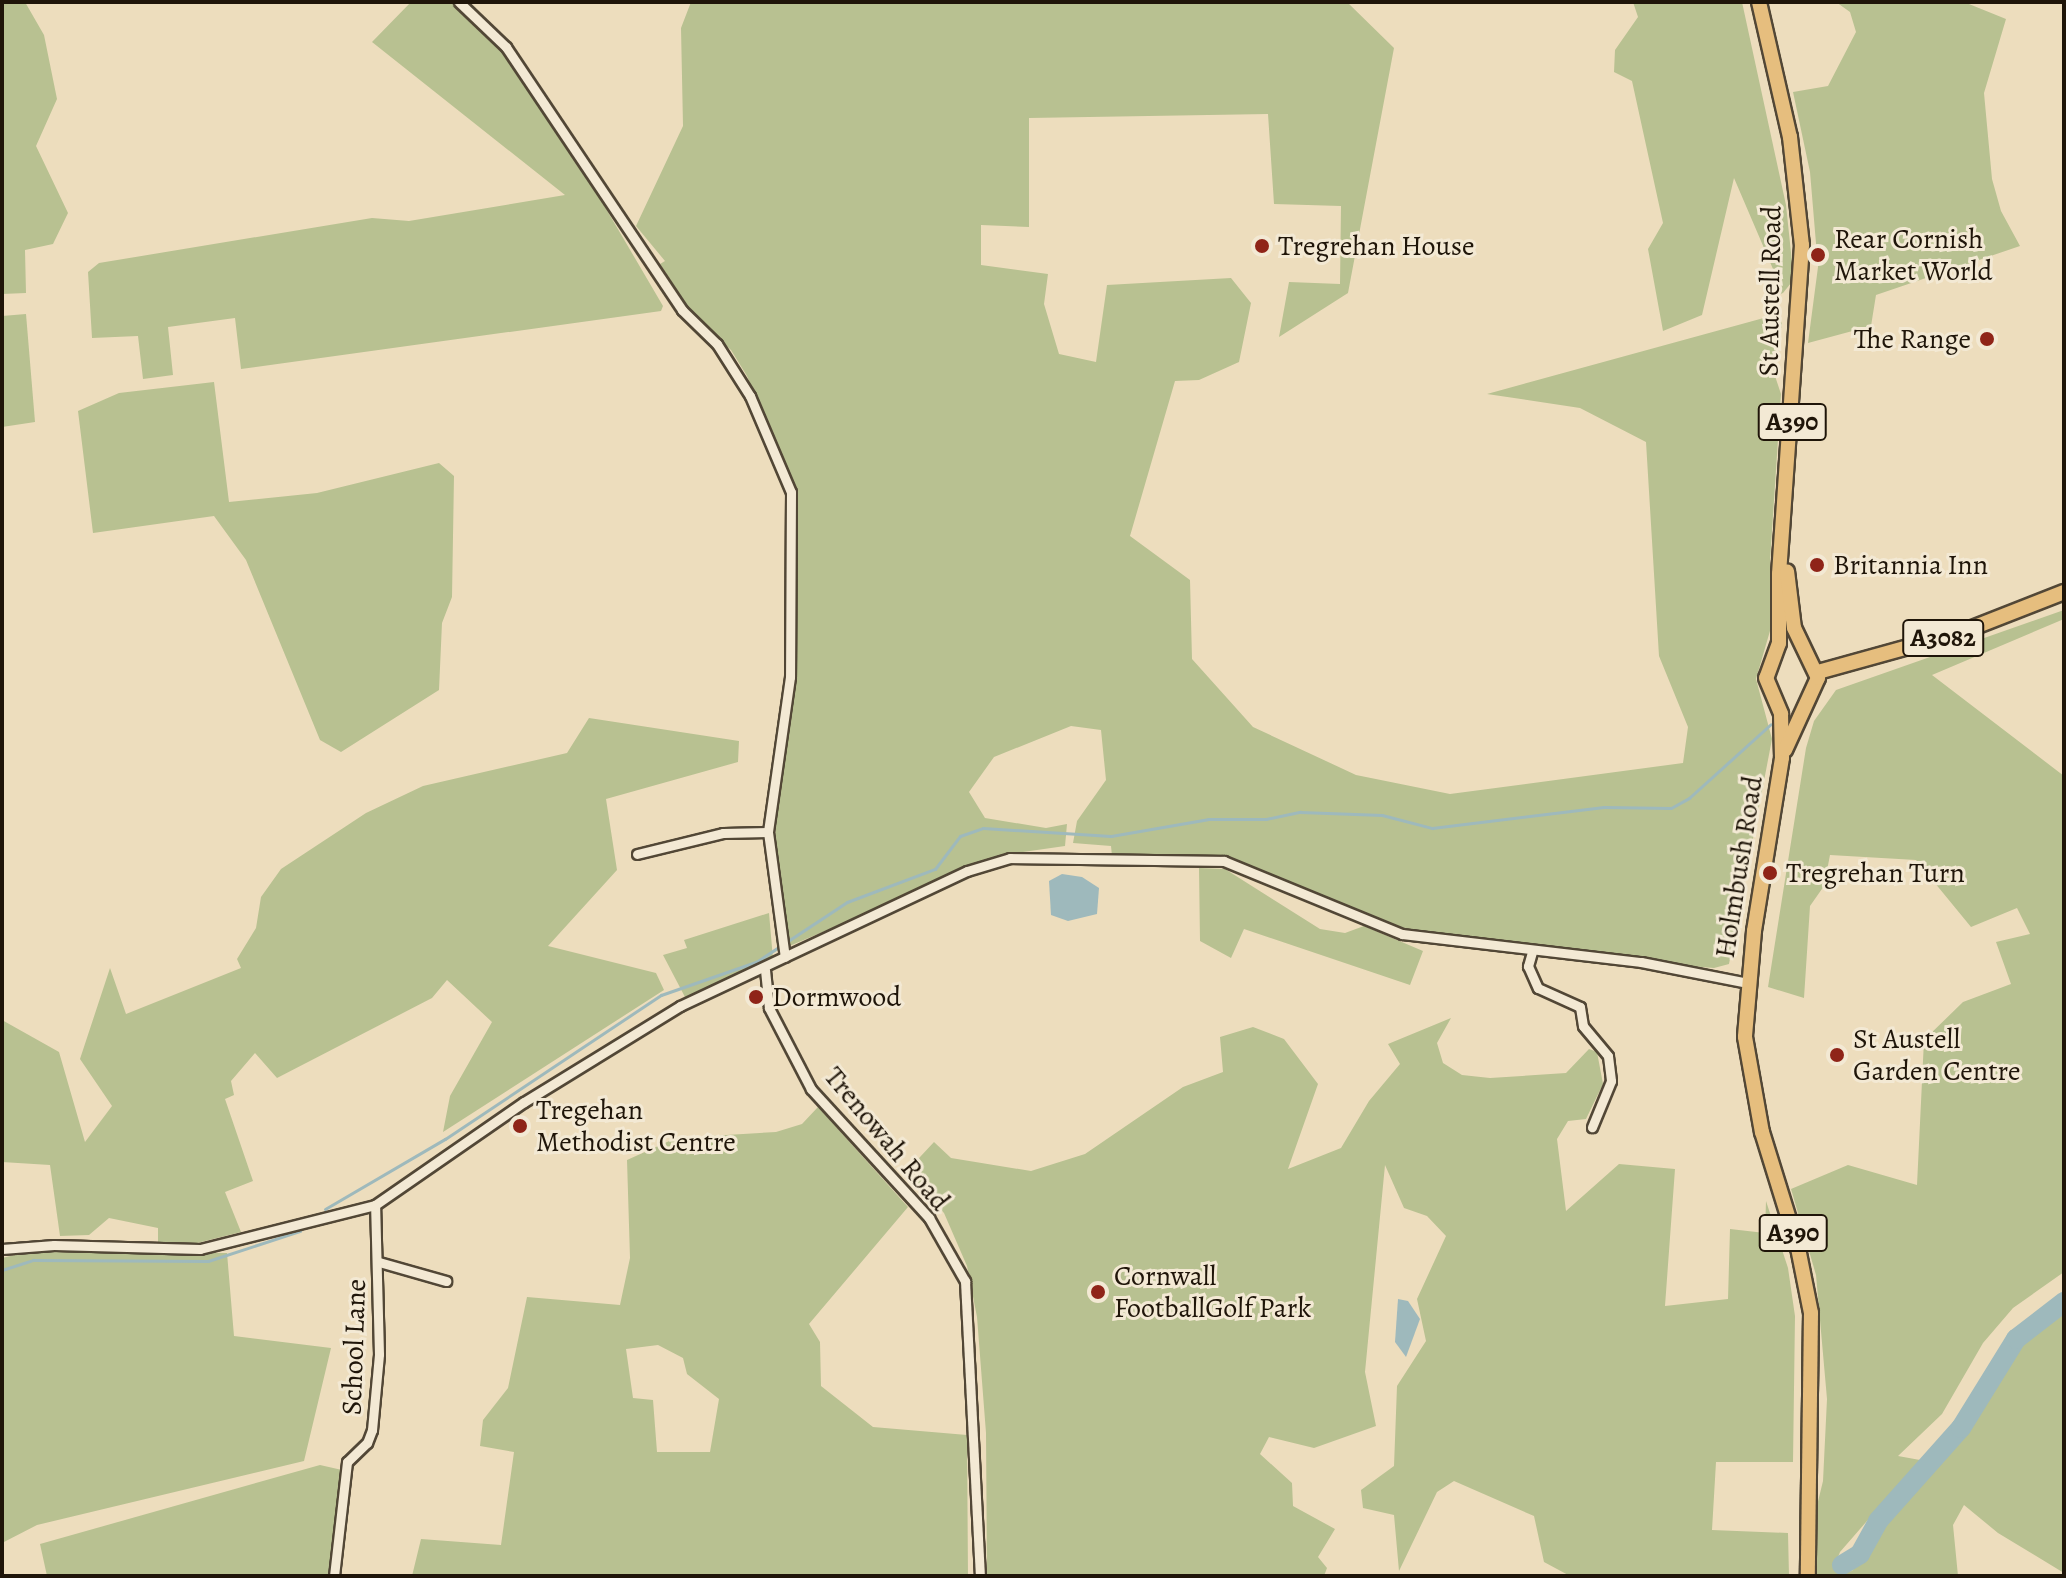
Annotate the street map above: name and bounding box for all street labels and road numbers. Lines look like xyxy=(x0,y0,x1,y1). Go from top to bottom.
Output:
street label: St Austell Road xyxy=(1752,205,1788,377)
road number: A390 xyxy=(1756,400,1828,444)
road number: A3082 xyxy=(1901,616,1985,660)
street label: Holmbush Road xyxy=(1708,773,1770,961)
street label: Trenowah Road xyxy=(817,1060,957,1218)
road number: A390 xyxy=(1757,1211,1829,1255)
street label: School Lane xyxy=(335,1278,373,1416)

